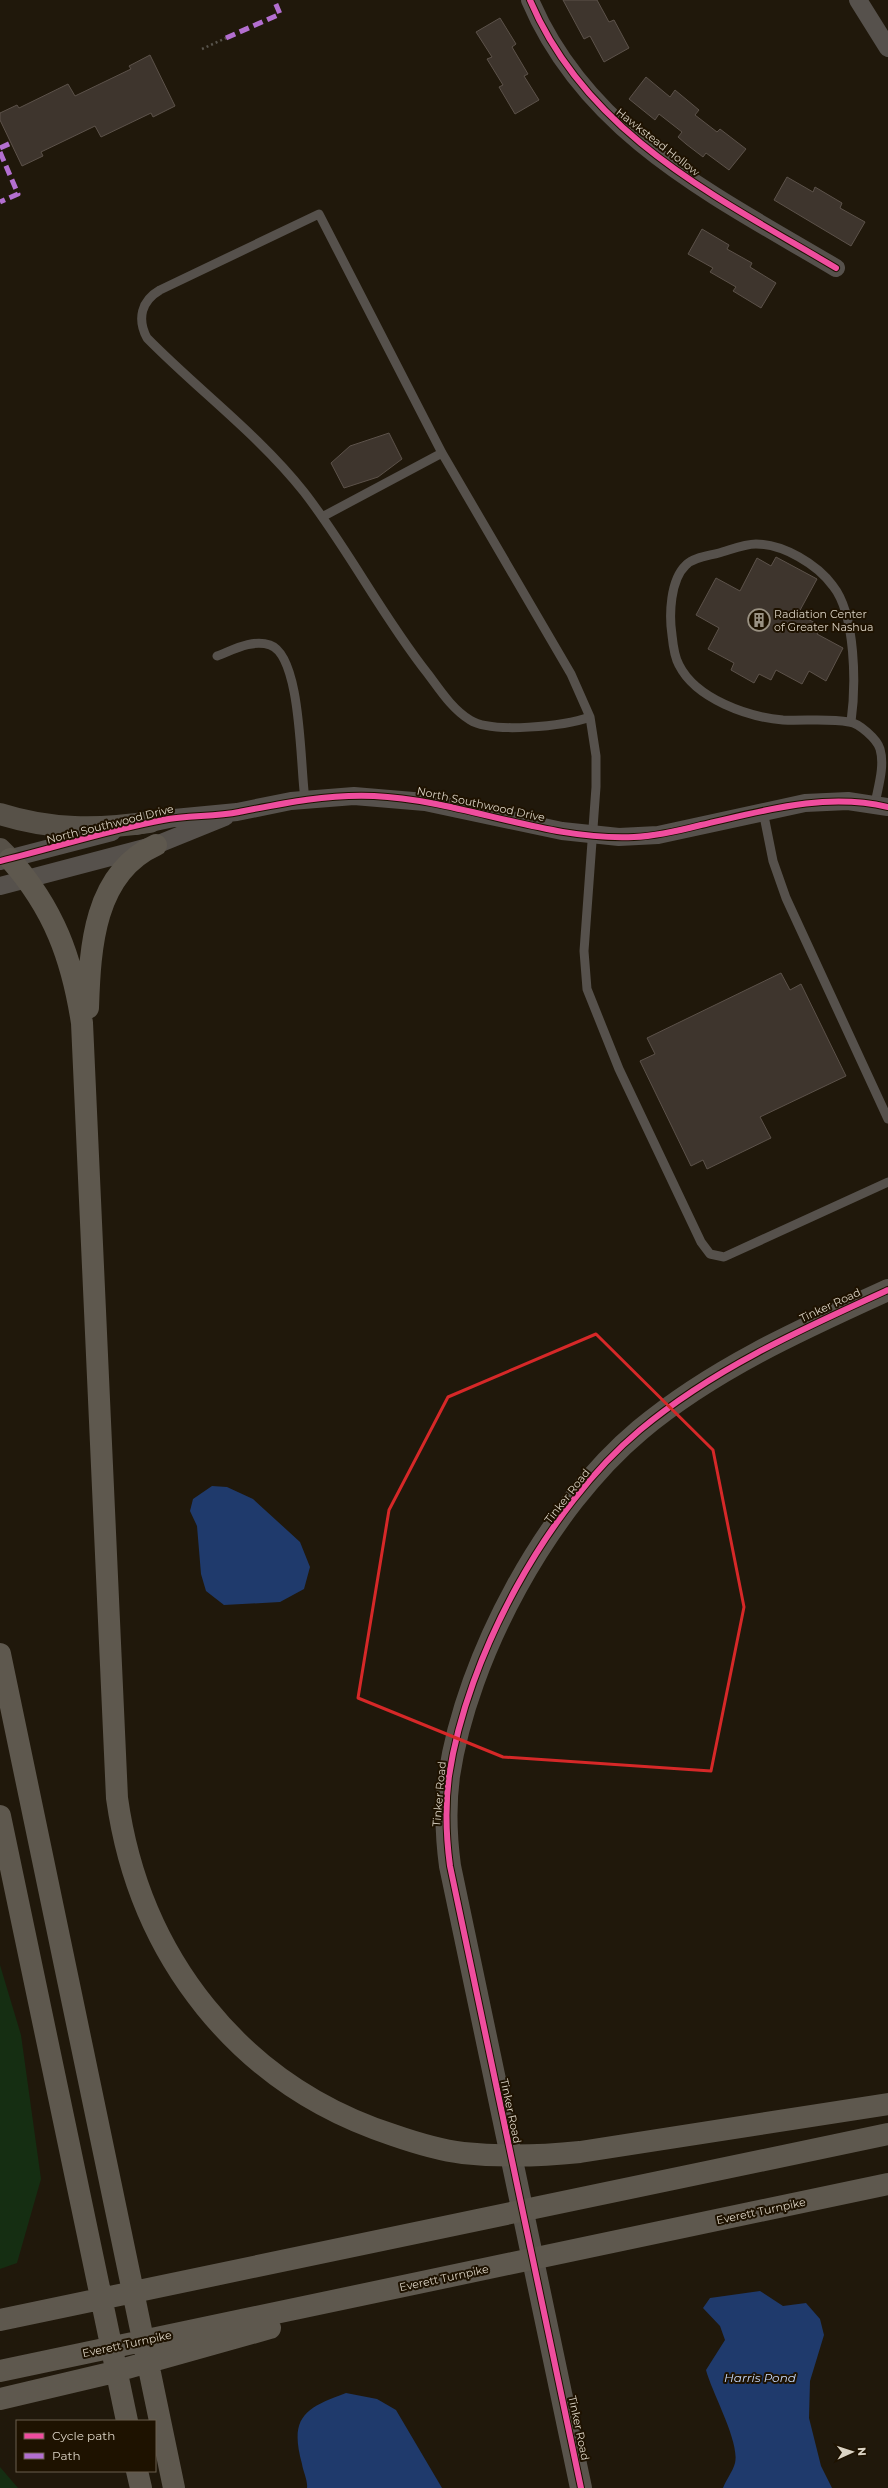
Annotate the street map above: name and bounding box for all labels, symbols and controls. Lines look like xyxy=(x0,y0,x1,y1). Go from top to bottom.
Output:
street label: Hawkstead Hollow xyxy=(613,105,703,179)
building icon: Radiation Center of Greater Nashua xyxy=(746,607,772,633)
place label: Radiation Center of Greater Nashua xyxy=(774,607,874,634)
street label: North Southwood Drive xyxy=(416,784,547,824)
street label: North Southwood Drive xyxy=(45,801,175,847)
street label: Tinker Road xyxy=(797,1285,863,1325)
street label: Tinker Road xyxy=(541,1466,593,1526)
street label: Tinker Road xyxy=(429,1761,449,1827)
street label: Tinker Road xyxy=(497,2077,525,2145)
street label: Everett Turnpike xyxy=(715,2195,807,2227)
street label: Everett Turnpike xyxy=(398,2262,490,2294)
street label: Everett Turnpike xyxy=(81,2328,173,2360)
water label: Harris Pond xyxy=(724,2370,797,2385)
street label: Tinker Road xyxy=(565,2394,593,2462)
legend xyxy=(16,2420,156,2472)
text: Cycle path xyxy=(52,2428,115,2443)
north arrow xyxy=(832,2432,872,2472)
text: N xyxy=(855,2447,869,2456)
text: Path xyxy=(52,2448,81,2463)

